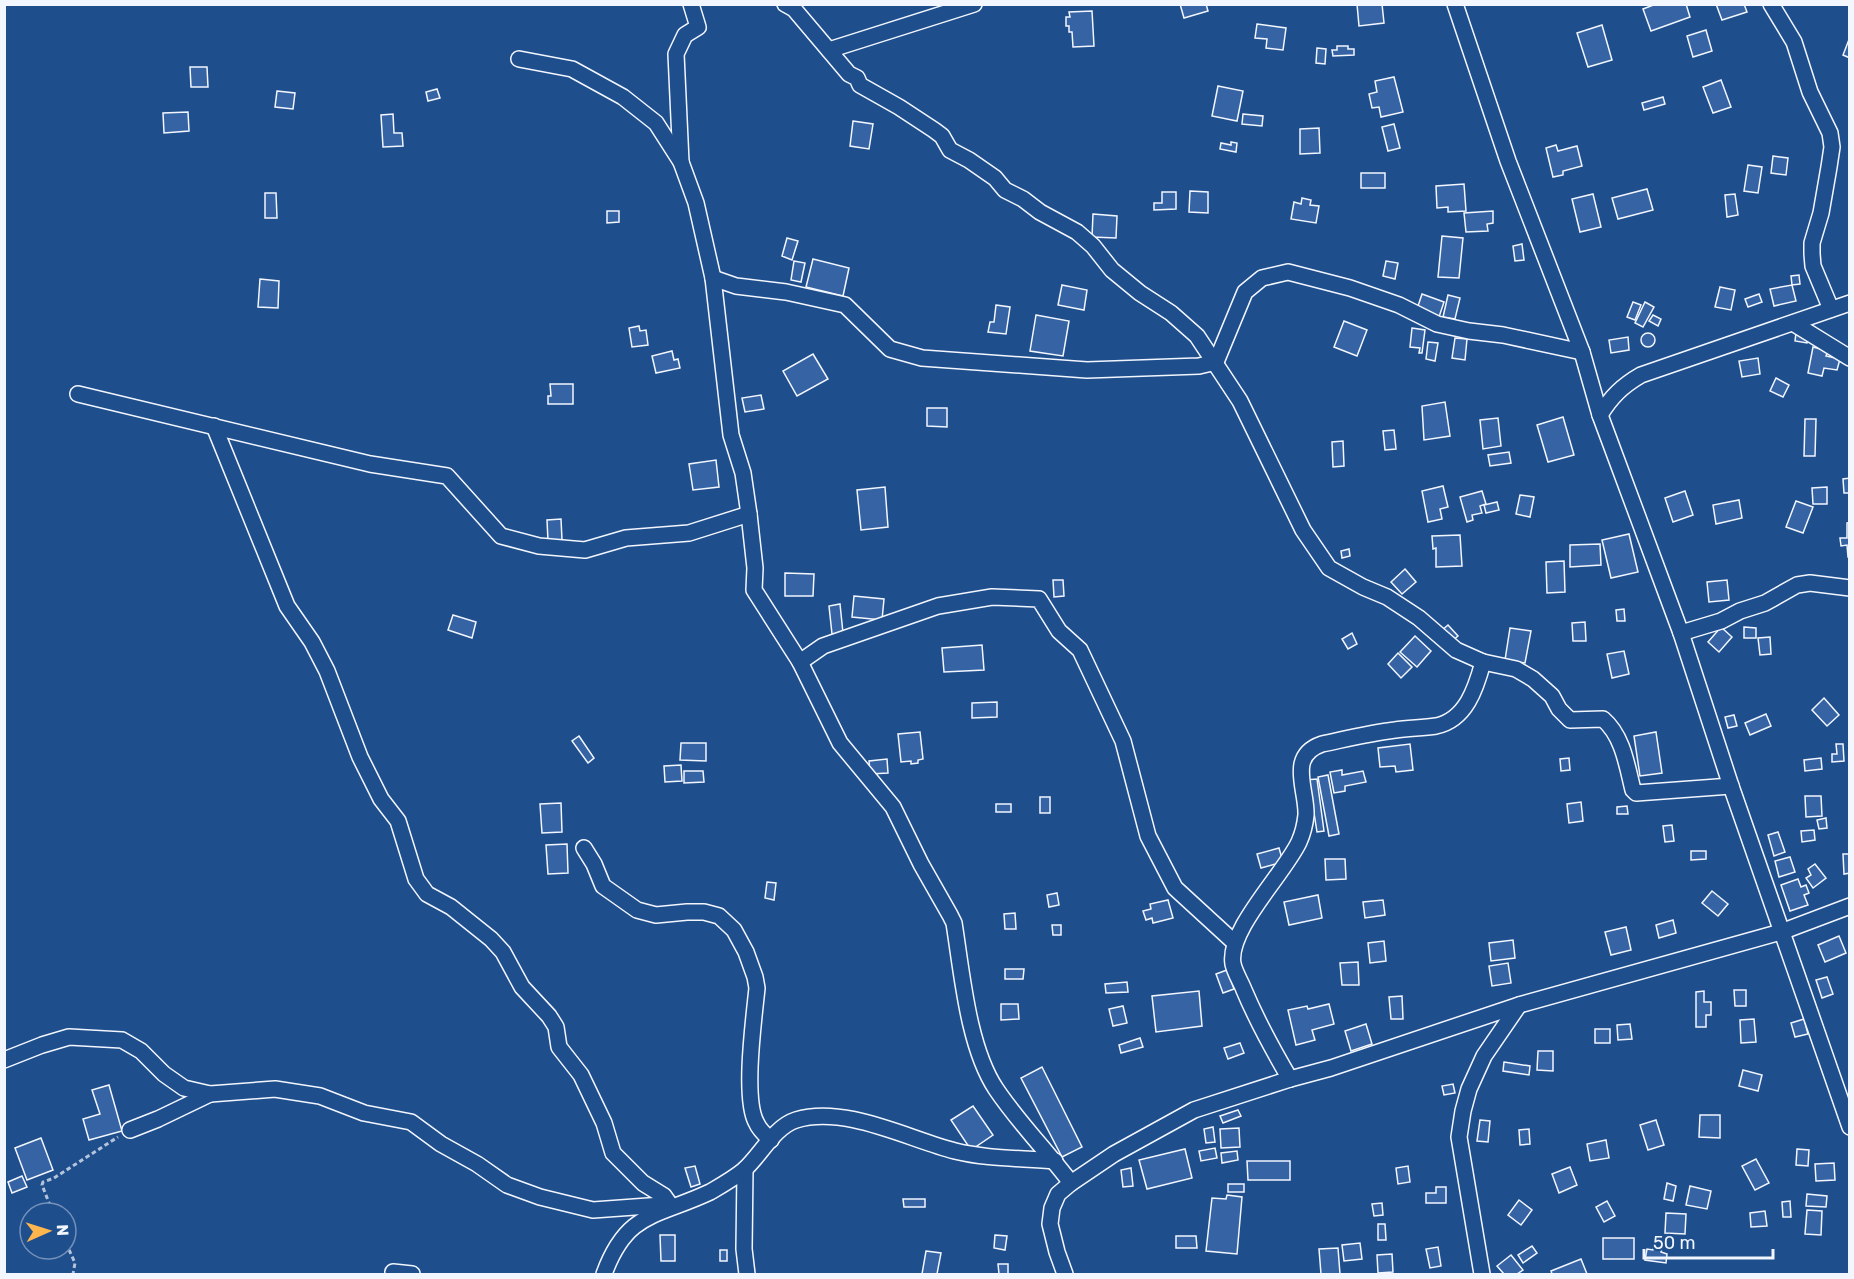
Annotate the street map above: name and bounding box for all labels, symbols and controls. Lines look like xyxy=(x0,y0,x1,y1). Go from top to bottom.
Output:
north arrow xyxy=(18,1201,78,1261)
scale bar xyxy=(1644,1222,1773,1260)
text: N xyxy=(53,1224,72,1236)
text: 50 m xyxy=(1653,1232,1696,1254)

